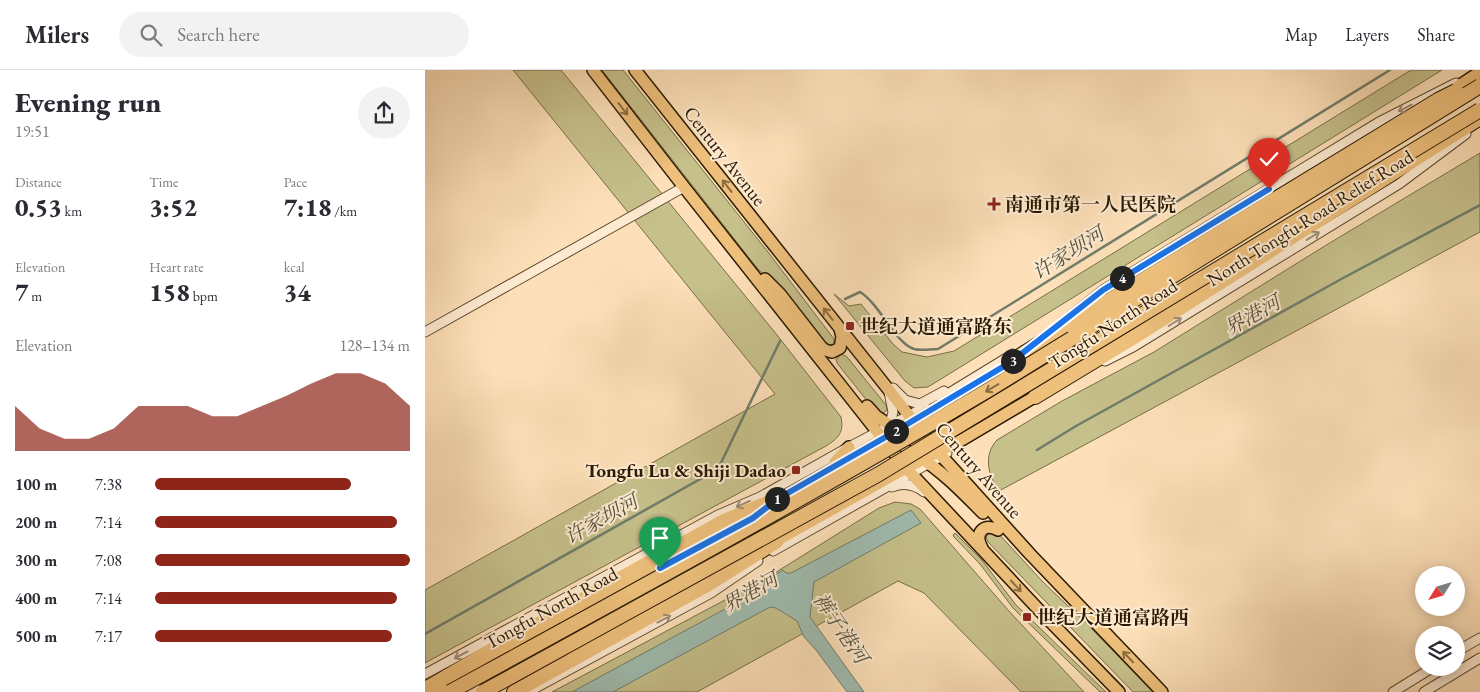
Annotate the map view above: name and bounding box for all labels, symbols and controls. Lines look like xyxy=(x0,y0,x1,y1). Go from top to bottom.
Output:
search box xyxy=(119,12,469,57)
text: Milers xyxy=(25,19,89,50)
icon: search xyxy=(137,21,165,49)
text: Search here xyxy=(177,22,260,47)
text: Map xyxy=(1285,23,1317,46)
text: Layers xyxy=(1345,23,1389,46)
text: Share xyxy=(1417,23,1455,46)
text: Evening run xyxy=(15,84,161,120)
button: share xyxy=(358,87,410,139)
street label: Century Avenue xyxy=(678,101,772,211)
one-way arrow xyxy=(617,102,628,115)
one-way arrow xyxy=(1398,103,1413,113)
text: 19:51 xyxy=(15,121,50,142)
pin xyxy=(1248,138,1290,189)
street label: North Tongfu Road Relief Road xyxy=(1202,144,1418,292)
icon: check xyxy=(1255,145,1283,173)
text: Distance xyxy=(15,173,62,191)
text: Time xyxy=(149,173,179,191)
text: Pace xyxy=(284,173,307,191)
one-way arrow xyxy=(722,180,733,193)
text: 0.53 xyxy=(15,191,62,223)
text: 3:52 xyxy=(149,191,197,223)
text: 7:18 xyxy=(284,191,331,223)
place label: 南通市第一人民医院 xyxy=(1005,192,1176,217)
marker: 南通市第一人民医院 xyxy=(987,197,1001,211)
text: km xyxy=(62,202,82,220)
text: /km xyxy=(331,202,357,220)
water label: 许家坝河 xyxy=(1027,219,1111,285)
one-way arrow xyxy=(1306,231,1320,241)
text: Elevation xyxy=(15,258,65,276)
text: Heart rate xyxy=(149,258,204,276)
text: kcal xyxy=(284,258,305,276)
pin: 4 xyxy=(1109,266,1135,290)
text: 4 xyxy=(1119,269,1126,287)
street label: Tongfu North Road xyxy=(1044,273,1182,375)
text: 7 xyxy=(15,276,29,308)
text: 158 xyxy=(149,276,190,308)
text: 34 xyxy=(284,276,311,308)
text: m xyxy=(29,287,42,305)
text: bpm xyxy=(190,287,218,305)
water label: 界港河 xyxy=(1219,288,1287,341)
one-way arrow xyxy=(823,308,834,321)
place label: 世纪大道通富路东 xyxy=(860,314,1012,339)
one-way arrow xyxy=(1167,316,1181,326)
marker: 世纪大道通富路东 xyxy=(844,320,856,332)
text: Elevation xyxy=(15,335,73,356)
text: 128–134 m xyxy=(339,335,410,356)
pin: 3 xyxy=(1001,348,1025,374)
text: 3 xyxy=(1010,352,1017,370)
one-way arrow xyxy=(986,383,1000,393)
street label: Century Avenue xyxy=(930,417,1028,523)
pin: 2 xyxy=(883,418,909,444)
text: 2 xyxy=(893,422,900,440)
place label: Tongfu Lu & Shiji Dadao xyxy=(585,458,786,483)
marker: Tongfu Lu & Shiji Dadao xyxy=(790,464,802,476)
text: 100 m xyxy=(15,474,57,495)
text: 7:38 xyxy=(95,474,122,495)
pin: 1 xyxy=(765,486,789,512)
water label: 许家坝河 xyxy=(560,487,645,550)
text: 1 xyxy=(774,490,781,508)
one-way arrow xyxy=(736,499,751,509)
text: 200 m xyxy=(15,512,57,533)
text: 7:14 xyxy=(95,512,122,533)
pin xyxy=(639,517,681,568)
icon: arrive xyxy=(646,524,674,552)
text: 300 m xyxy=(15,550,57,571)
text: 7:08 xyxy=(95,550,122,571)
street label: Tongfu North Road xyxy=(480,561,622,655)
water label: 界港河 xyxy=(717,565,785,618)
north arrow xyxy=(1415,566,1465,616)
map controls xyxy=(1415,566,1465,676)
one-way arrow xyxy=(1010,579,1022,592)
text: 400 m xyxy=(15,588,57,609)
text: 7:14 xyxy=(95,588,122,609)
water label: 裤子港河 xyxy=(808,588,876,671)
place label: 世纪大道通富路西 xyxy=(1037,605,1189,630)
marker: 世纪大道通富路西 xyxy=(1021,611,1033,623)
one-way arrow xyxy=(656,614,671,624)
text: 500 m xyxy=(15,626,57,647)
text: 7:17 xyxy=(95,626,122,647)
button: layers xyxy=(1415,626,1465,676)
one-way arrow xyxy=(454,650,469,660)
one-way arrow xyxy=(1122,651,1134,664)

